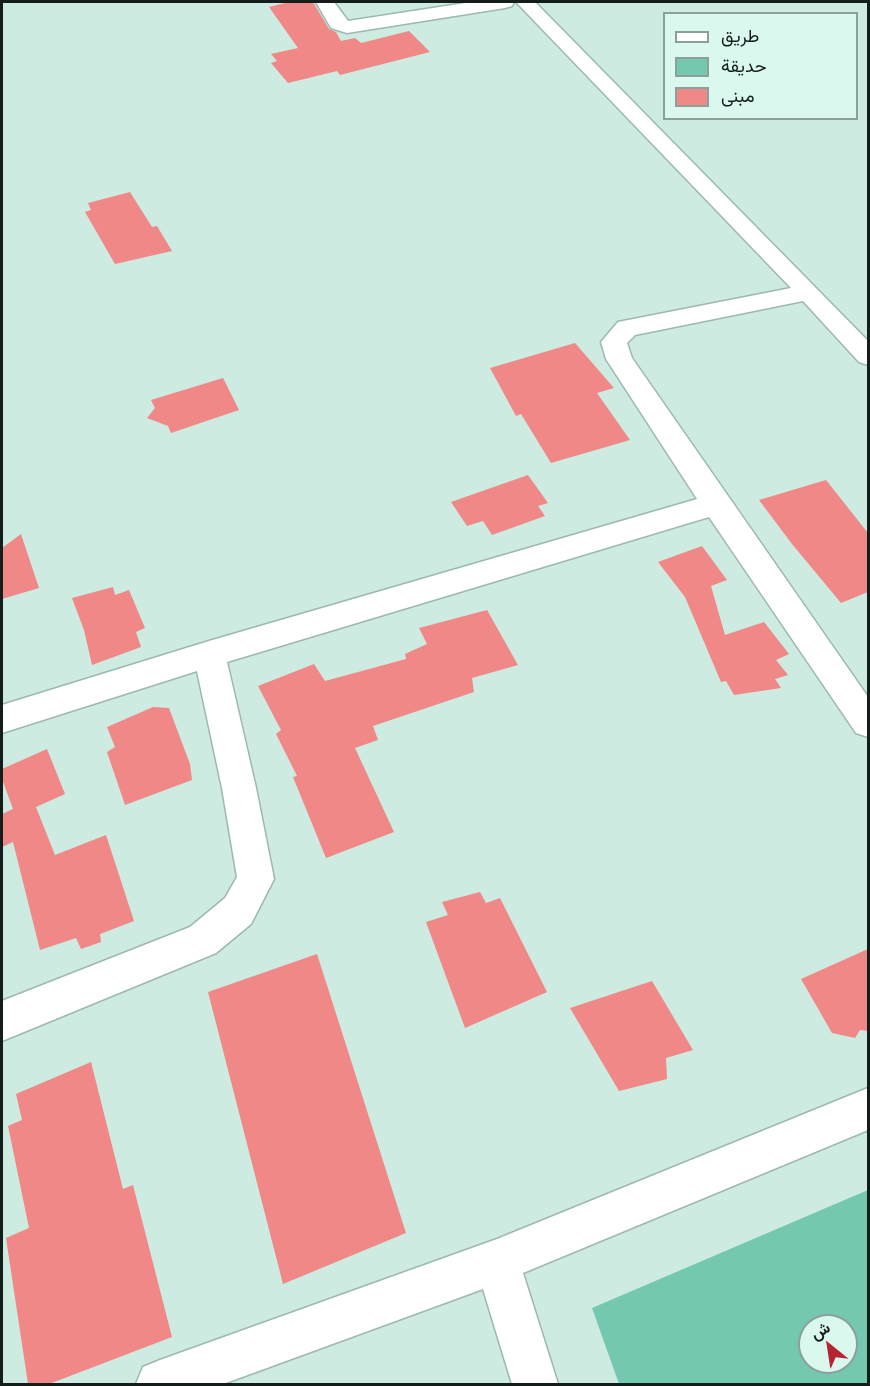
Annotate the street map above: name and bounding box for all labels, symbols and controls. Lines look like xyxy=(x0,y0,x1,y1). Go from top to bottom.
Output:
legend xyxy=(663,12,858,120)
text: طريق xyxy=(721,23,759,48)
text: حديقة xyxy=(721,53,767,78)
text: مبنى xyxy=(721,83,755,108)
north arrow xyxy=(798,1314,858,1374)
text: ش xyxy=(806,1316,834,1344)

